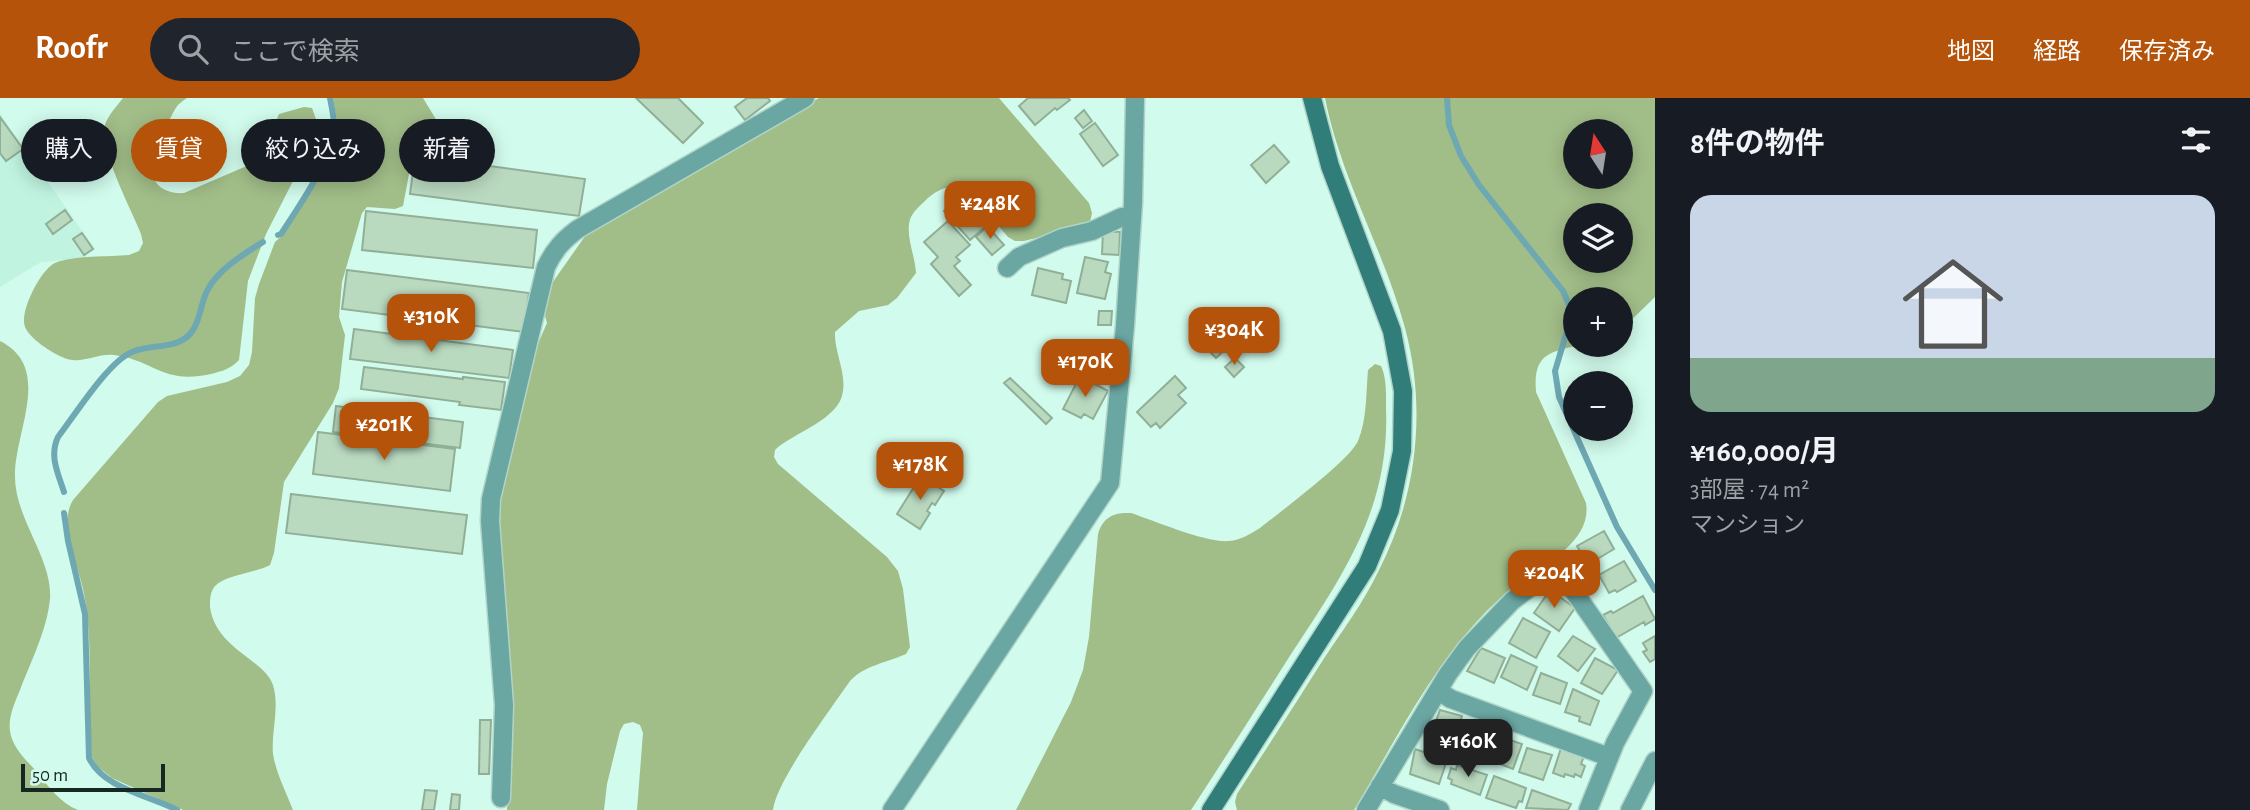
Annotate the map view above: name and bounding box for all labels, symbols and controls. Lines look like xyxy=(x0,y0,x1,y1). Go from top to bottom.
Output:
search box xyxy=(150,18,640,81)
icon: search xyxy=(174,30,212,68)
text: Roofr xyxy=(35,32,108,65)
text: ここで検索 xyxy=(230,39,360,65)
text: 地図 xyxy=(1947,40,1995,64)
text: 経路 xyxy=(2033,40,2081,64)
text: 保存済み xyxy=(2119,40,2215,64)
chip: 購入 xyxy=(21,119,117,182)
chip: 賃貸 xyxy=(131,119,227,182)
chip: 絞り込み xyxy=(241,119,385,182)
chip: 新着 xyxy=(399,119,495,182)
north arrow xyxy=(1563,119,1633,189)
map controls xyxy=(1563,119,1633,441)
icon: filters xyxy=(2177,121,2215,159)
text: 8件の物件 xyxy=(1690,129,1825,159)
pin: ¥248K xyxy=(941,181,1039,241)
text: ¥248K xyxy=(960,192,1020,215)
button: layers xyxy=(1563,203,1633,273)
icon: home xyxy=(1890,241,2016,367)
button: + xyxy=(1563,287,1633,357)
pin: ¥310K xyxy=(382,294,480,354)
text: ¥310K xyxy=(403,305,459,328)
pin: ¥304K xyxy=(1185,308,1283,367)
text: ¥304K xyxy=(1205,318,1264,341)
pin: ¥170K xyxy=(1036,340,1134,399)
text: ¥170K xyxy=(1057,350,1113,373)
button: − xyxy=(1563,371,1633,441)
pin: ¥201K xyxy=(335,402,433,462)
text: ¥201K xyxy=(356,413,412,436)
text: ¥160,000/月 xyxy=(1690,437,1839,467)
pin: ¥178K xyxy=(871,442,969,502)
text: ¥178K xyxy=(892,453,948,476)
text: 3部屋 · 74 m² xyxy=(1690,479,1809,502)
text: マンション xyxy=(1690,514,1805,537)
pin: ¥204K xyxy=(1505,550,1603,610)
text: ¥204K xyxy=(1524,561,1584,584)
pin: ¥160K xyxy=(1419,720,1517,779)
text: ¥160K xyxy=(1440,730,1496,753)
scale bar xyxy=(21,761,164,793)
text: 50 m xyxy=(32,766,68,785)

